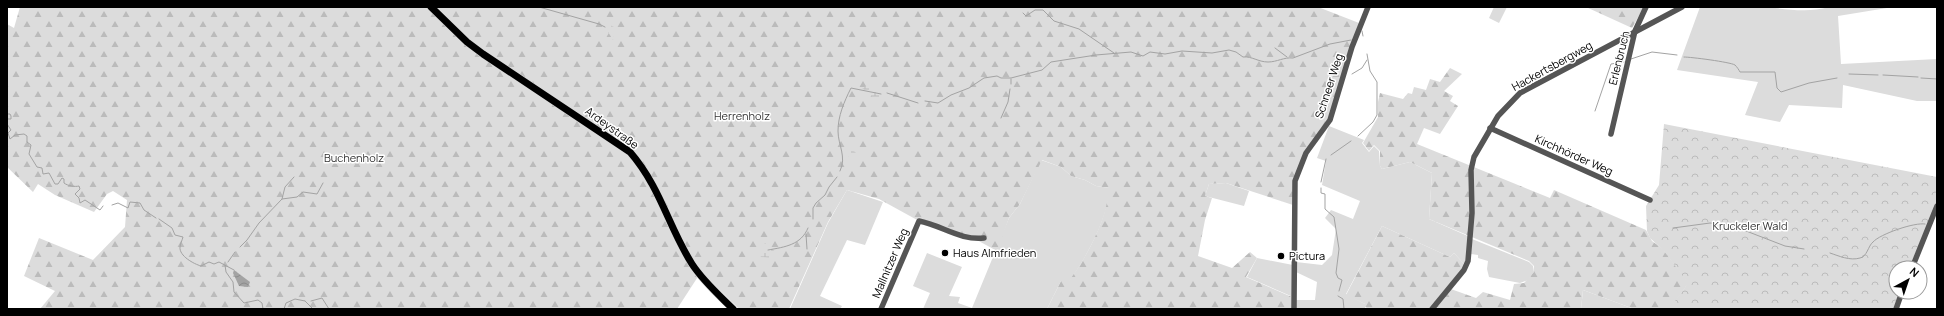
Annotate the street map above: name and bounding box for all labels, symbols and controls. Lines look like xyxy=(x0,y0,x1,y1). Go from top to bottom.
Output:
street label: Erlenbruch xyxy=(1605,29,1632,86)
street label: Hackertsbergweg xyxy=(1509,37,1595,94)
street label: Schneer Weg xyxy=(1311,51,1346,120)
street label: Ardeystraße xyxy=(583,103,642,152)
park label: Herrenholz xyxy=(714,108,770,123)
street label: Kirchhörder Weg xyxy=(1533,131,1616,179)
park label: Buchenholz xyxy=(324,150,384,165)
park label: Kruckeler Wald xyxy=(1712,218,1788,233)
street label: Mallnitzer Weg xyxy=(868,226,911,300)
place label: Haus Almfrieden xyxy=(953,245,1036,260)
marker: Haus Almfrieden xyxy=(940,248,950,258)
place label: Pictura xyxy=(1289,248,1325,263)
marker: Pictura xyxy=(1276,251,1286,261)
north arrow xyxy=(1888,260,1928,300)
text: N xyxy=(1907,264,1923,280)

